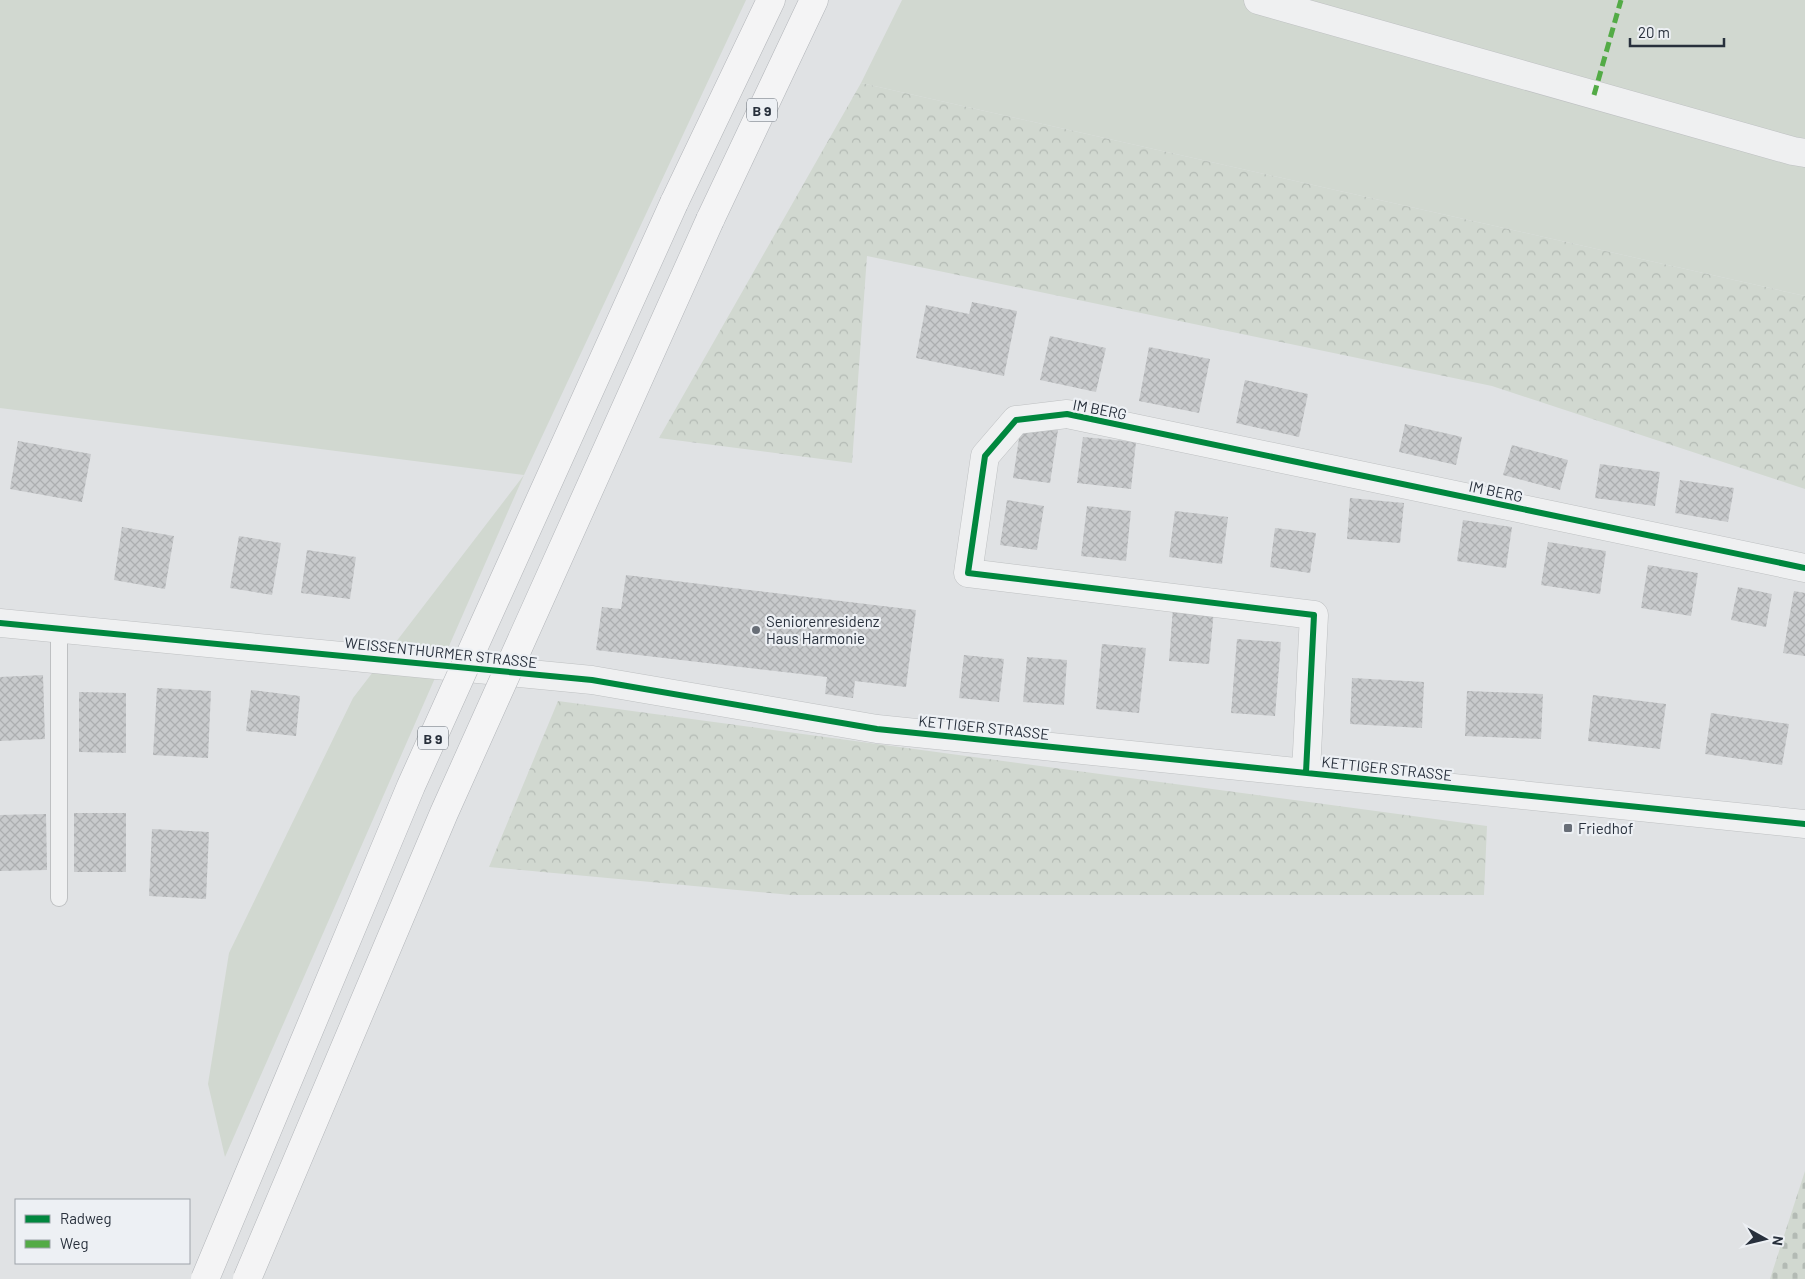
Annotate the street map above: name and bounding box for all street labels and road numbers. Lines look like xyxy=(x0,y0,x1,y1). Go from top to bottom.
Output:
road number: B 9 xyxy=(747,98,777,122)
street label: IM BERG xyxy=(1072,395,1128,423)
street label: IM BERG xyxy=(1467,477,1525,505)
street label: WEISSENTHURMER STRASSE xyxy=(344,633,538,671)
street label: KETTIGER STRASSE xyxy=(918,711,1050,743)
road number: B 9 xyxy=(418,726,448,750)
street label: KETTIGER STRASSE xyxy=(1321,752,1453,784)

